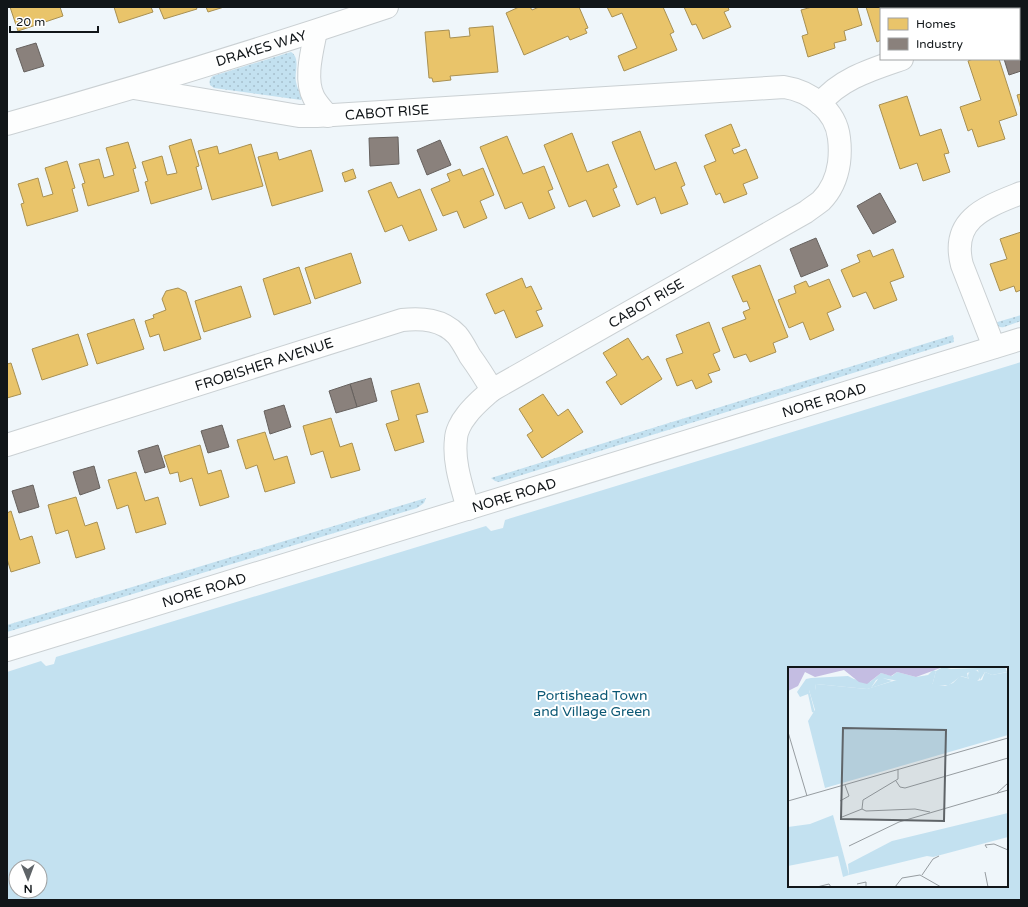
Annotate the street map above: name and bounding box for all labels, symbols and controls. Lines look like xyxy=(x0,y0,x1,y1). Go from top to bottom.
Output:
scale bar xyxy=(10,8,98,34)
legend xyxy=(880,8,1020,60)
text: 20 m xyxy=(16,15,45,29)
text: Homes xyxy=(916,17,956,31)
street label: DRAKES WAY xyxy=(214,27,309,70)
text: Industry xyxy=(916,37,963,51)
street label: CABOT RISE xyxy=(344,101,430,124)
street label: CABOT RISE xyxy=(605,275,687,332)
street label: FROBISHER AVENUE xyxy=(193,334,336,395)
street label: NORE ROAD xyxy=(780,380,868,421)
street label: NORE ROAD xyxy=(470,475,558,516)
street label: NORE ROAD xyxy=(160,570,248,611)
inset map xyxy=(788,667,1008,887)
park label: Portishead Town and Village Green xyxy=(533,687,651,720)
north arrow xyxy=(8,859,48,899)
text: N xyxy=(24,882,33,895)

